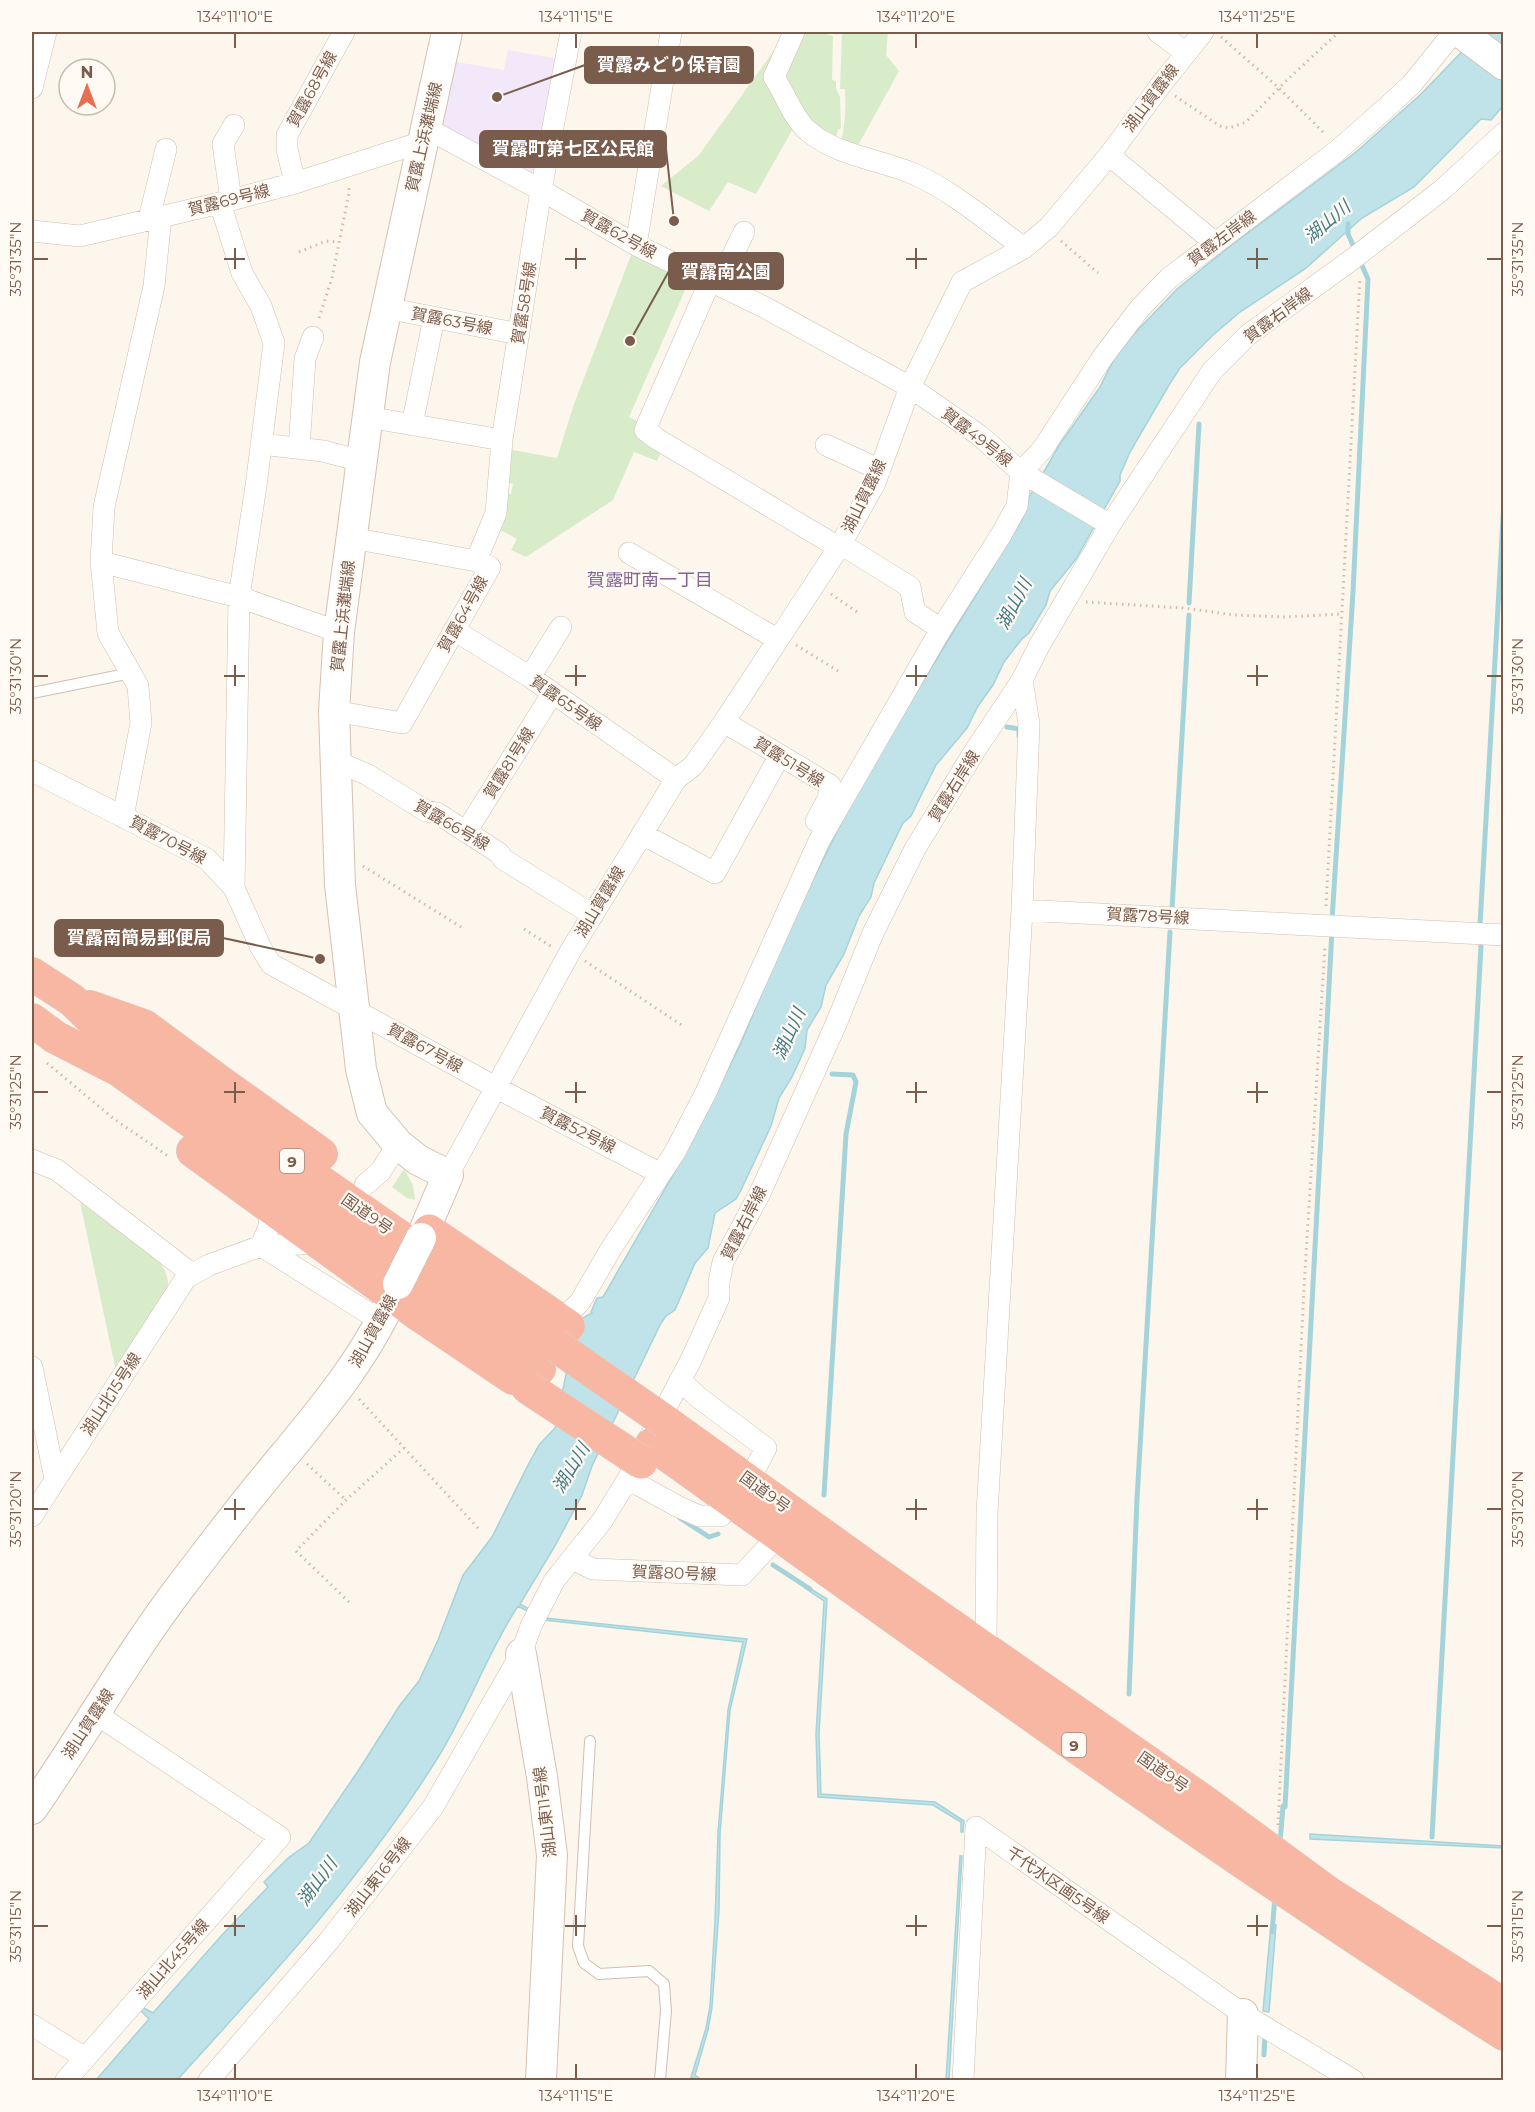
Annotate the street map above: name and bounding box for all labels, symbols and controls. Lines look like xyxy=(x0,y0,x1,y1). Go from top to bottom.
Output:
text: 134°11'10"E xyxy=(197,7,273,26)
text: 134°11'15"E xyxy=(539,7,613,26)
text: 134°11'20"E xyxy=(877,7,955,26)
text: 134°11'25"E xyxy=(1218,7,1296,26)
callout: 賀露みどり保育園 xyxy=(585,47,753,83)
street label: 賀露68号線 xyxy=(283,48,341,130)
text: 賀露みどり保育園 xyxy=(597,54,741,76)
north arrow xyxy=(57,57,117,117)
street label: 湖山賀露線 xyxy=(1119,60,1183,136)
text: N xyxy=(81,63,93,82)
street label: 賀露上浜灘端線 xyxy=(402,80,446,194)
callout: 賀露町第七区公民館 xyxy=(480,131,666,167)
text: 賀露町第七区公民館 xyxy=(492,138,654,160)
street label: 賀露69号線 xyxy=(186,181,272,219)
water label: 湖山川 xyxy=(1299,195,1356,248)
street label: 賀露62号線 xyxy=(578,206,660,262)
street label: 賀露左岸線 xyxy=(1184,206,1260,270)
text: 35°31'35"N xyxy=(6,222,25,296)
text: 35°31'35"N xyxy=(1508,222,1527,296)
callout: 賀露南公園 xyxy=(669,253,783,289)
street label: 賀露58号線 xyxy=(508,260,540,346)
text: 賀露南公園 xyxy=(681,261,771,283)
street label: 賀露右岸線 xyxy=(1240,283,1316,347)
street label: 賀露63号線 xyxy=(410,304,494,338)
street label: 賀露49号線 xyxy=(938,404,1016,470)
street label: 湖山賀露線 xyxy=(838,456,890,536)
street label: 賀露上浜灘端線 xyxy=(328,559,358,673)
district label: 賀露町南一丁目 xyxy=(587,569,713,591)
street label: 賀露64号線 xyxy=(434,573,492,655)
water label: 湖山川 xyxy=(992,573,1037,633)
text: 35°31'30"N xyxy=(6,638,25,714)
text: 35°31'30"N xyxy=(1508,638,1527,714)
street label: 賀露65号線 xyxy=(527,671,605,735)
street label: 賀露81号線 xyxy=(480,724,538,802)
street label: 賀露51号線 xyxy=(751,733,827,791)
street label: 賀露右岸線 xyxy=(925,747,983,825)
street label: 賀露66号線 xyxy=(411,796,493,854)
street label: 賀露70号線 xyxy=(127,812,209,868)
street label: 湖山賀露線 xyxy=(571,863,629,941)
street label: 賀露78号線 xyxy=(1106,904,1190,928)
callout: 賀露南簡易郵便局 xyxy=(55,920,223,956)
text: 賀露南簡易郵便局 xyxy=(67,927,211,949)
water label: 湖山川 xyxy=(768,1003,811,1063)
street label: 賀露67号線 xyxy=(384,1020,466,1076)
text: 35°31'25"N xyxy=(6,1054,25,1130)
text: 35°31'25"N xyxy=(1508,1054,1527,1130)
street label: 賀露52号線 xyxy=(537,1103,619,1157)
road number: 9 xyxy=(280,1149,304,1173)
street label: 賀露右岸線 xyxy=(717,1183,771,1263)
street label: 国道9号 xyxy=(338,1190,396,1238)
street label: 湖山賀露線 xyxy=(345,1291,401,1371)
street label: 湖山北15号線 xyxy=(77,1349,145,1439)
water label: 湖山川 xyxy=(548,1437,595,1497)
street label: 国道9号 xyxy=(736,1467,794,1517)
text: 35°31'20"N xyxy=(6,1471,25,1547)
text: 35°31'20"N xyxy=(1508,1471,1527,1547)
street label: 賀露80号線 xyxy=(631,1562,717,1584)
street label: 湖山賀露線 xyxy=(58,1685,118,1763)
road number: 9 xyxy=(1062,1733,1086,1757)
street label: 国道9号 xyxy=(1134,1748,1192,1796)
street label: 湖山東11号線 xyxy=(530,1765,560,1859)
street label: 湖山東16号線 xyxy=(341,1834,415,1920)
street label: 千代水区画5号線 xyxy=(1003,1842,1113,1928)
water label: 湖山川 xyxy=(292,1852,343,1910)
text: 35°31'15"N xyxy=(6,1890,25,1962)
text: 35°31'15"N xyxy=(1508,1890,1527,1962)
street label: 湖山北45号線 xyxy=(133,1915,213,2003)
text: 134°11'10"E xyxy=(197,2086,273,2105)
text: 134°11'15"E xyxy=(539,2086,613,2105)
text: 134°11'20"E xyxy=(877,2086,955,2105)
text: 134°11'25"E xyxy=(1218,2086,1296,2105)

